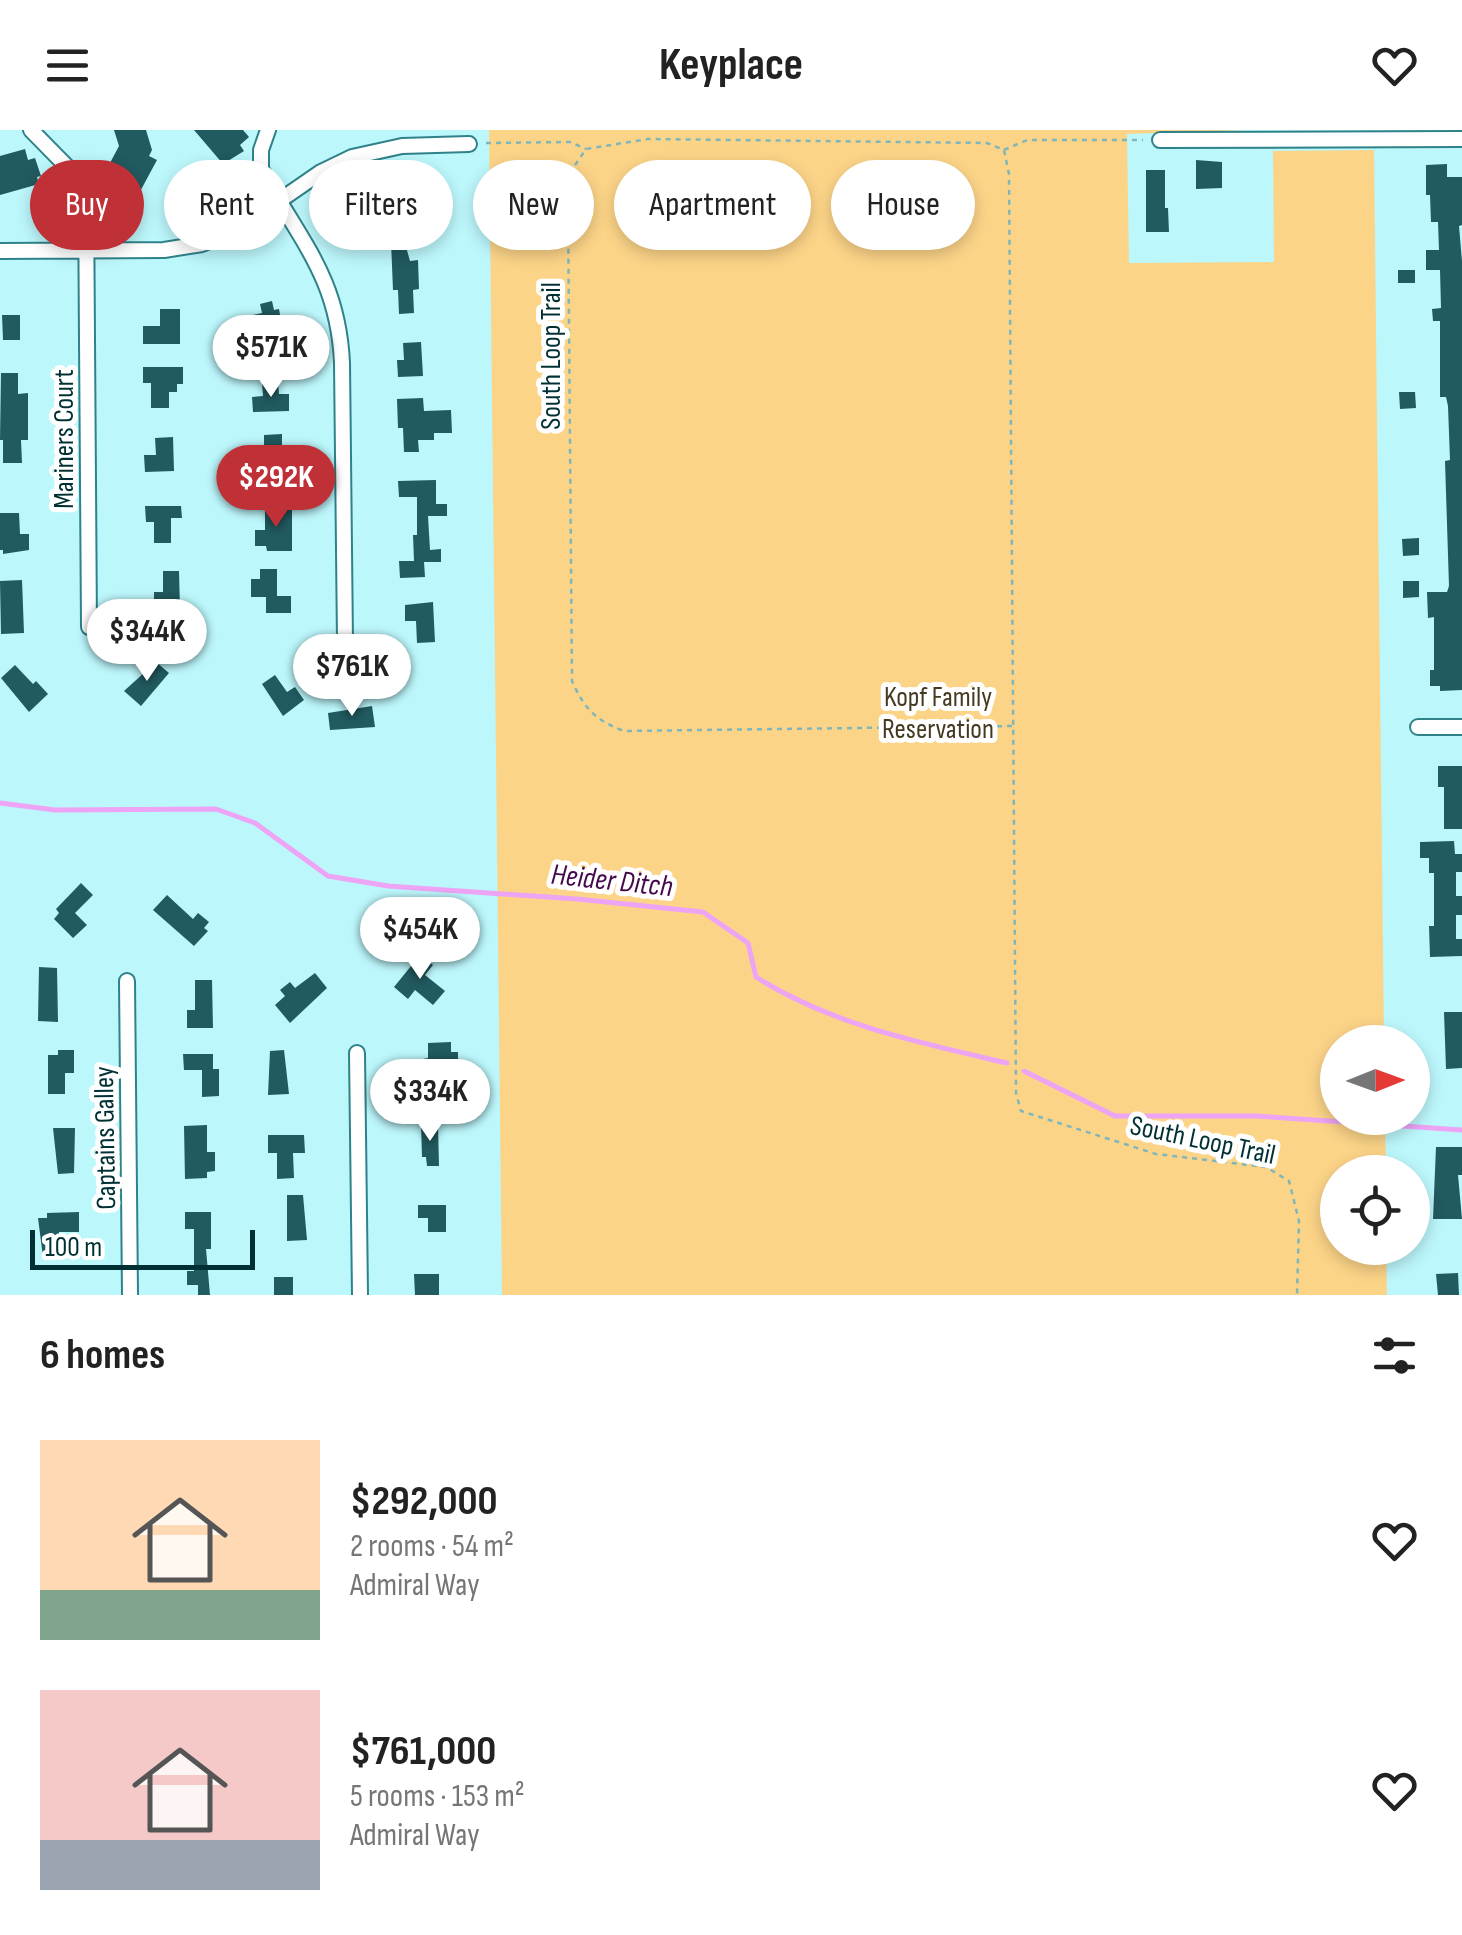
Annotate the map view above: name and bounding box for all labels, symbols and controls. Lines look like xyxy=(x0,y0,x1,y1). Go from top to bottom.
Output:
icon: menu xyxy=(40,38,95,93)
text: Keyplace xyxy=(659,38,803,93)
icon: heart xyxy=(1367,38,1422,93)
chip: Buy xyxy=(30,160,144,250)
chip: Rent xyxy=(164,160,289,250)
chip: Filters xyxy=(309,160,453,250)
chip: New xyxy=(473,160,594,250)
chip: Apartment xyxy=(614,160,811,250)
chip: House xyxy=(831,160,975,250)
street label: South Loop Trail xyxy=(535,282,568,430)
pin: $571K xyxy=(201,315,341,400)
text: $571K xyxy=(235,328,308,367)
street label: Mariners Court xyxy=(48,369,81,509)
pin: $292K xyxy=(206,445,346,530)
text: $292K xyxy=(238,458,314,497)
pin: $344K xyxy=(77,599,217,684)
text: $344K xyxy=(109,612,185,651)
pin: $761K xyxy=(282,634,422,719)
text: $761K xyxy=(315,647,389,686)
park label: Kopf Family Reservation xyxy=(882,681,994,746)
water label: Heider Ditch xyxy=(549,857,675,905)
pin: $454K xyxy=(350,897,490,982)
text: $454K xyxy=(382,910,458,949)
north arrow xyxy=(1320,1025,1430,1135)
map controls xyxy=(1320,1025,1430,1265)
pin: $334K xyxy=(360,1059,500,1144)
street label: Captains Galley xyxy=(88,1066,123,1210)
text: $334K xyxy=(392,1072,468,1111)
street label: South Loop Trail xyxy=(1127,1109,1278,1172)
button: locate xyxy=(1320,1155,1430,1265)
scale bar xyxy=(30,1225,255,1270)
text: 100 m xyxy=(45,1231,102,1264)
icon: filters xyxy=(1367,1328,1422,1383)
text: 6 homes xyxy=(40,1330,165,1381)
text: $292,000 xyxy=(350,1476,498,1527)
icon: home xyxy=(120,1480,240,1600)
icon: heart xyxy=(1367,1513,1422,1568)
text: 2 rooms · 54 m² xyxy=(350,1527,514,1566)
text: Admiral Way xyxy=(350,1566,480,1605)
text: $761,000 xyxy=(350,1726,496,1777)
icon: home xyxy=(120,1730,240,1850)
icon: heart xyxy=(1367,1763,1422,1818)
text: 5 rooms · 153 m² xyxy=(350,1777,525,1816)
text: Admiral Way xyxy=(350,1816,480,1855)

